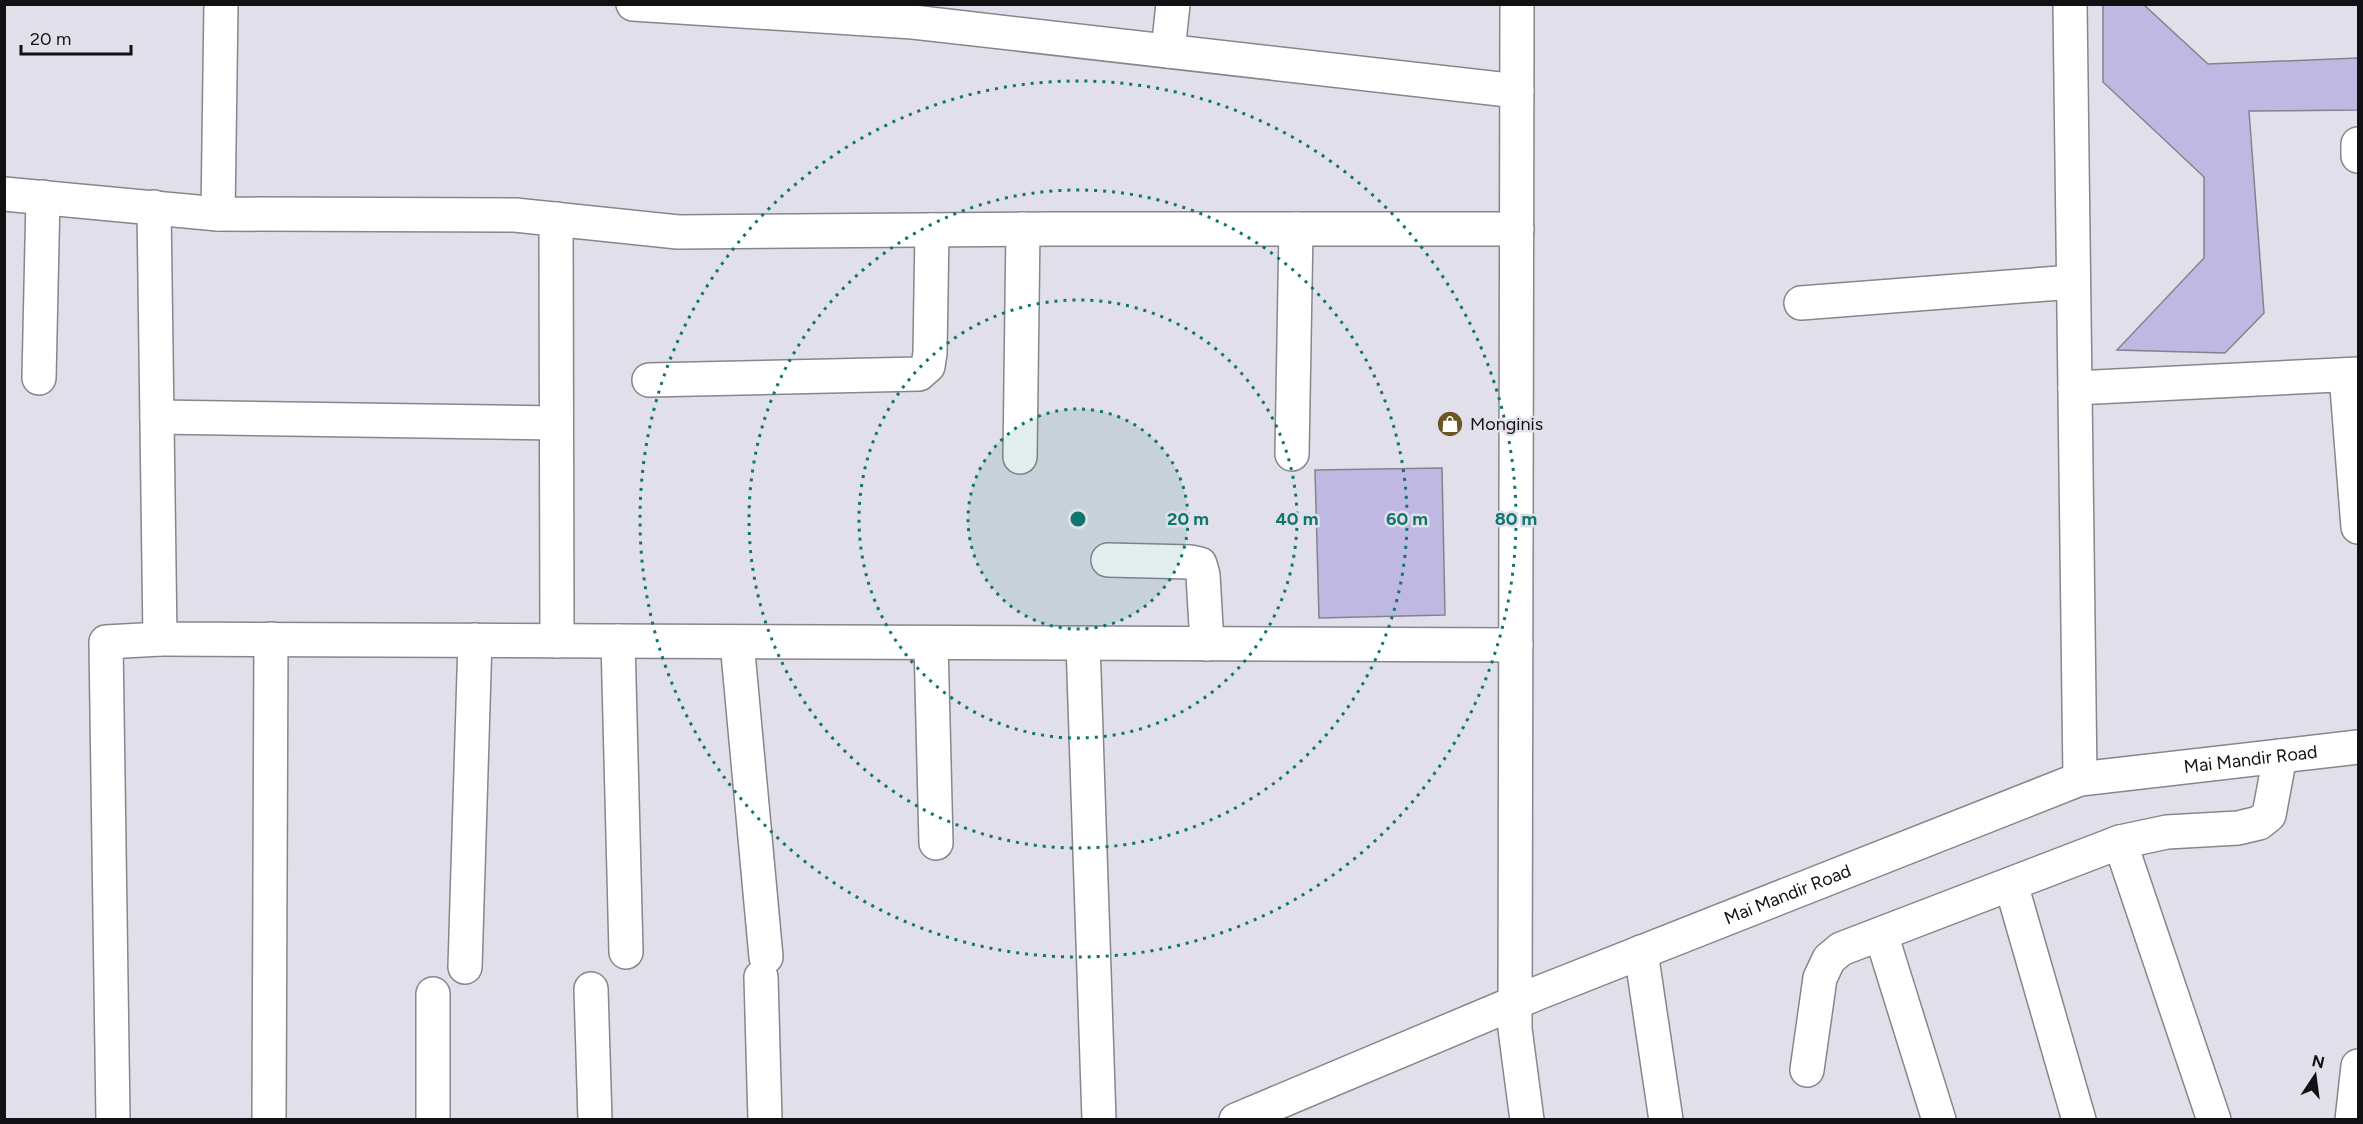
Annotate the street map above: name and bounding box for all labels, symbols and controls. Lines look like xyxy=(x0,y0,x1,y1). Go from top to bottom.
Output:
scale bar xyxy=(21,18,130,56)
text: 20 m xyxy=(30,28,71,50)
shop icon: Monginis xyxy=(1435,409,1465,439)
place label: Monginis xyxy=(1470,413,1543,435)
text: 20 m xyxy=(1167,508,1209,530)
text: 40 m xyxy=(1275,508,1319,530)
text: 60 m xyxy=(1386,508,1428,530)
text: 80 m xyxy=(1495,508,1537,530)
centre of rings xyxy=(1068,509,1088,529)
street label: Mai Mandir Road xyxy=(2183,741,2319,778)
street label: Mai Mandir Road xyxy=(1721,860,1854,929)
north arrow xyxy=(2285,1046,2345,1106)
text: N xyxy=(2310,1051,2326,1073)

